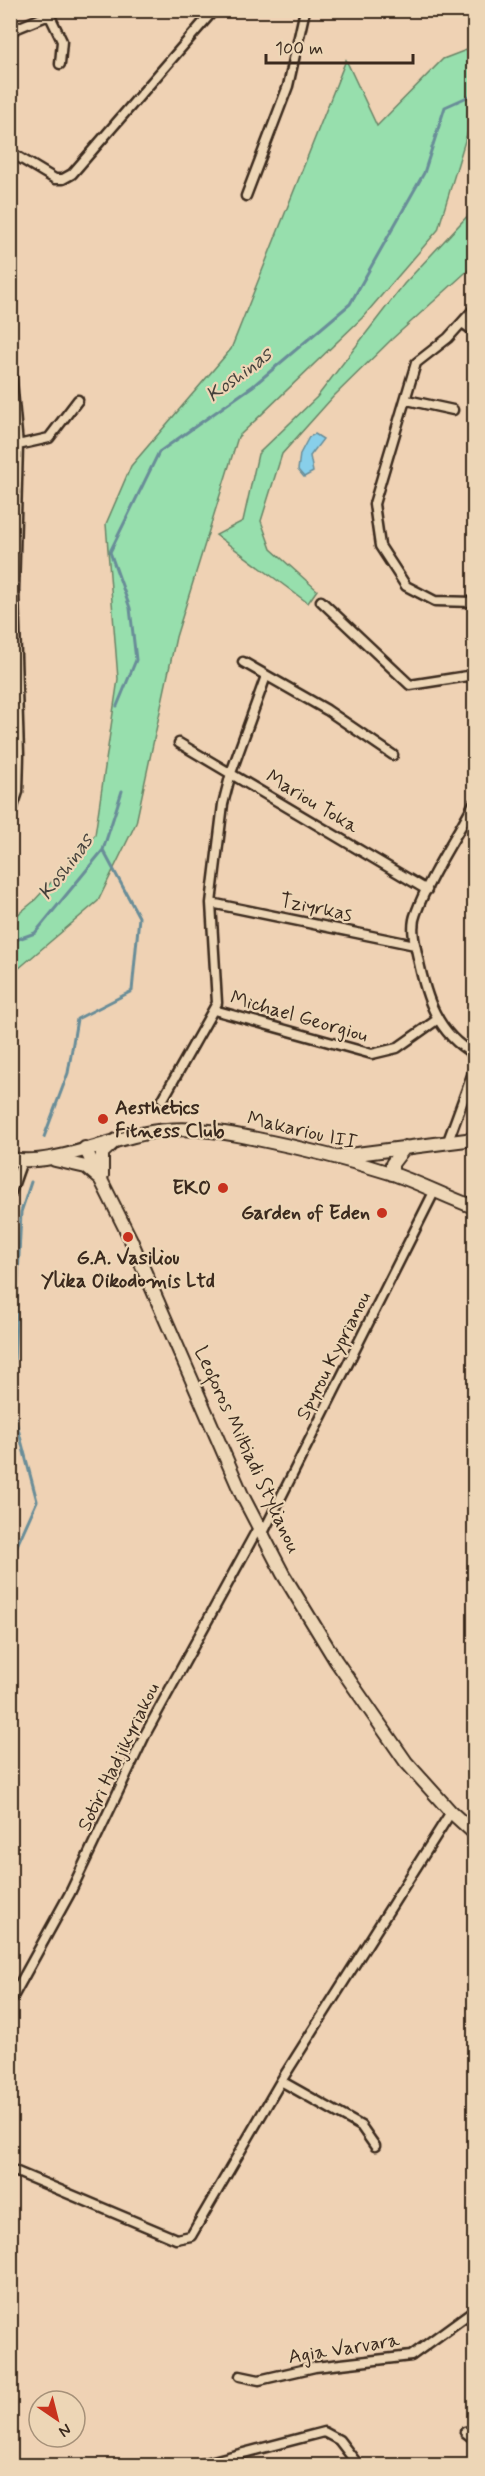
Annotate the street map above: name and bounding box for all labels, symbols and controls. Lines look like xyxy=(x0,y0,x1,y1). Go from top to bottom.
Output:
scale bar xyxy=(266,27,413,65)
text: 100 m xyxy=(275,37,323,61)
water label: Koshinas xyxy=(200,339,280,409)
street label: Mariou Toka xyxy=(261,764,364,841)
water label: Koshinas xyxy=(32,826,102,906)
street label: Tziyrkas xyxy=(277,887,355,929)
street label: Michael Georgiou xyxy=(227,984,371,1050)
place label: Aesthetics Fitness Club xyxy=(115,1095,225,1145)
street label: Makariou III xyxy=(244,1105,360,1157)
marker: Aesthetics Fitness Club xyxy=(96,1112,110,1126)
place label: EKO xyxy=(172,1175,211,1202)
marker: EKO xyxy=(216,1181,230,1195)
place label: Garden of Eden xyxy=(241,1200,370,1227)
marker: Garden of Eden xyxy=(375,1206,389,1220)
marker: G.A. Vasiliou Ylika Oikodomis Ltd xyxy=(121,1230,135,1244)
place label: G.A. Vasiliou Ylika Oikodomis Ltd xyxy=(41,1245,215,1295)
street label: Spyrou Kyprianou xyxy=(290,1287,378,1425)
street label: Leoforos Miltiadi Stylianou xyxy=(185,1342,307,1559)
street label: Sotiri Hadjikyriakou xyxy=(71,1678,167,1836)
street label: Agia Varvara xyxy=(286,2327,403,2371)
north arrow xyxy=(27,2389,87,2449)
text: N xyxy=(54,2418,75,2442)

